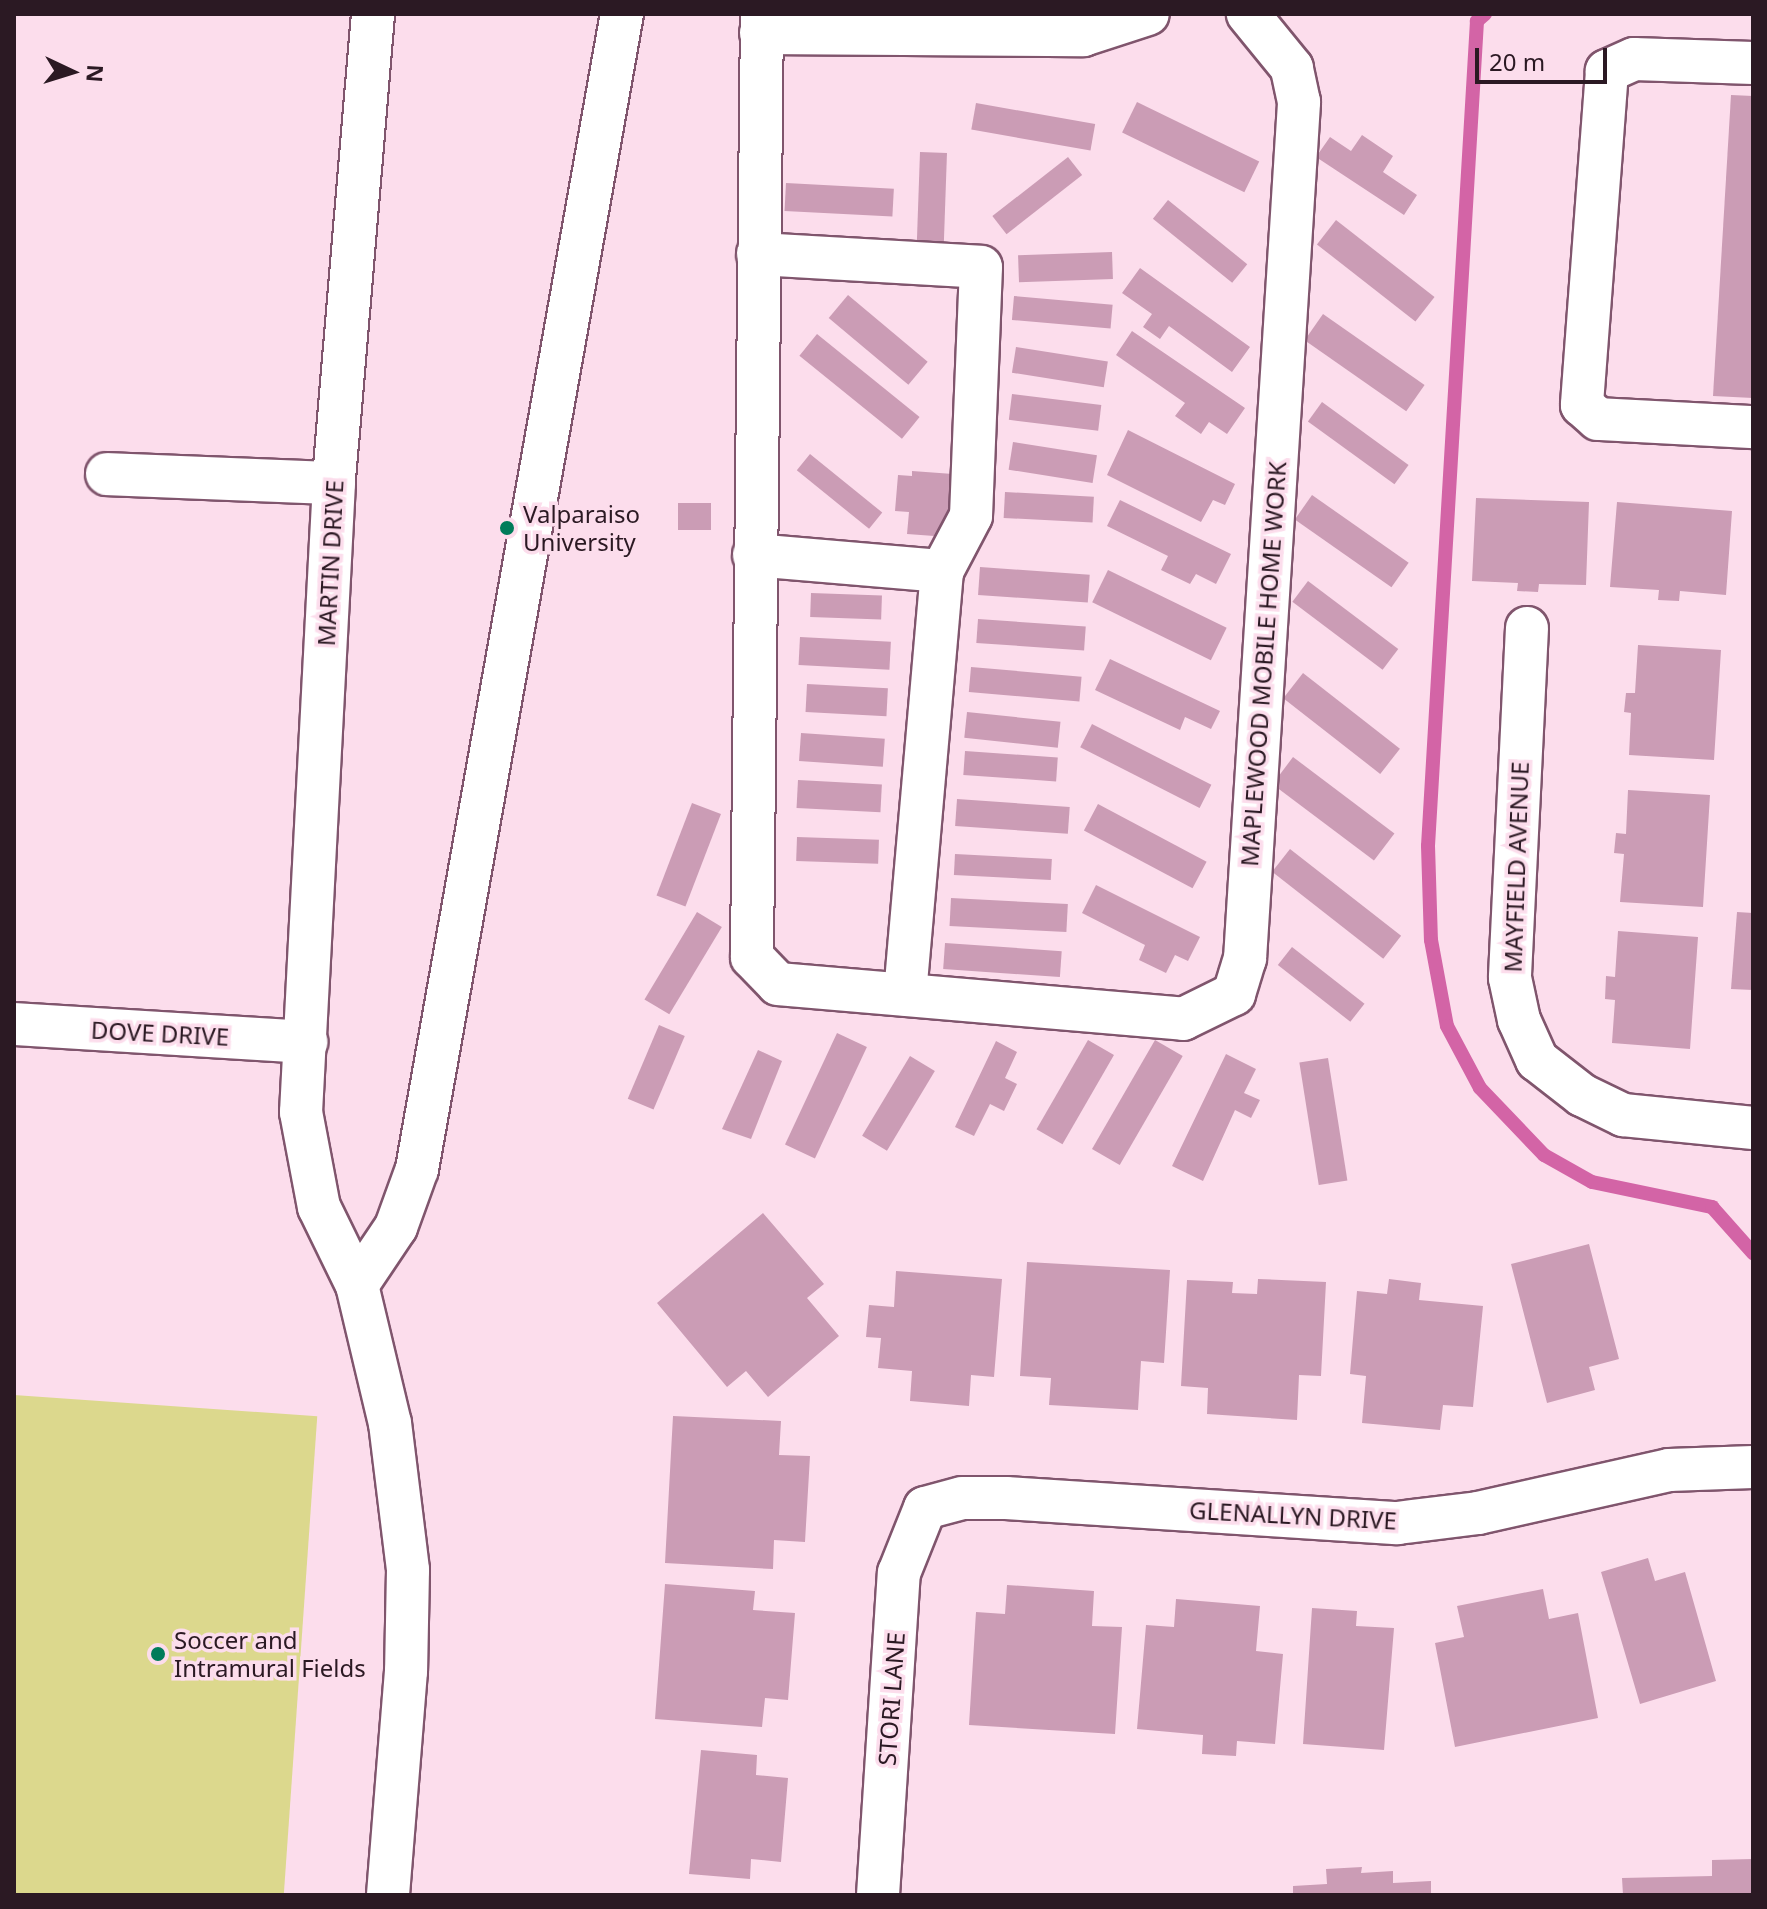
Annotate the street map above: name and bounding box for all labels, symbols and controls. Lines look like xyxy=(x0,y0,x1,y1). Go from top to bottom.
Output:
north arrow xyxy=(32,32,112,112)
scale bar xyxy=(1479,32,1611,82)
text: 20 m xyxy=(1489,45,1545,78)
text: N xyxy=(80,64,112,84)
street label: MAPLEWOOD MOBILE HOME WORK xyxy=(1234,461,1292,867)
street label: MARTIN DRIVE xyxy=(311,479,349,647)
place label: Valparaiso University xyxy=(523,500,640,556)
marker: Valparaiso University xyxy=(498,519,516,537)
street label: MAYFIELD AVENUE xyxy=(1498,761,1534,973)
street label: DOVE DRIVE xyxy=(90,1015,230,1051)
street label: GLENALLYN DRIVE xyxy=(1188,1495,1398,1535)
place label: Soccer and Intramural Fields xyxy=(174,1626,366,1682)
street label: STORI LANE xyxy=(872,1631,910,1767)
marker: Soccer and Intramural Fields xyxy=(149,1645,167,1663)

